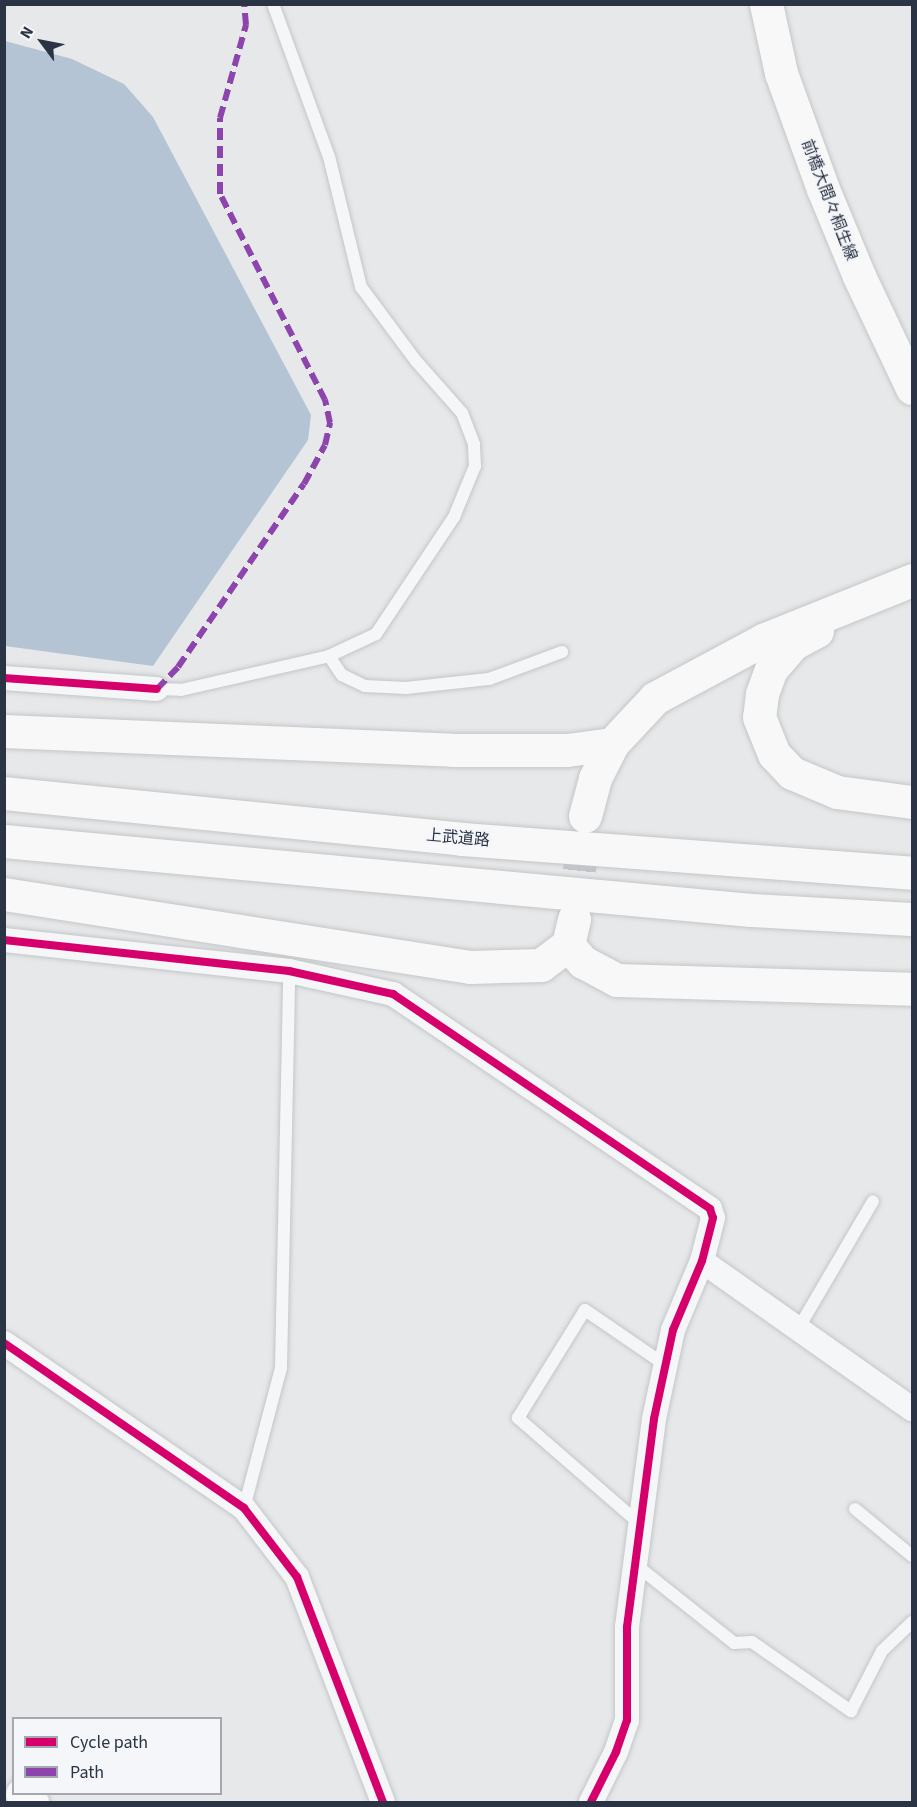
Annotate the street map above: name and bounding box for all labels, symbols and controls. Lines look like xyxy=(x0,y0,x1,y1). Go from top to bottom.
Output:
north arrow xyxy=(12,12,72,72)
text: N xyxy=(15,22,39,43)
street label: 前橋大間々桐生線 xyxy=(797,137,861,263)
street label: 上武道路 xyxy=(425,826,491,850)
legend xyxy=(12,1717,222,1795)
text: Cycle path xyxy=(70,1730,148,1755)
text: Path xyxy=(70,1760,104,1785)

